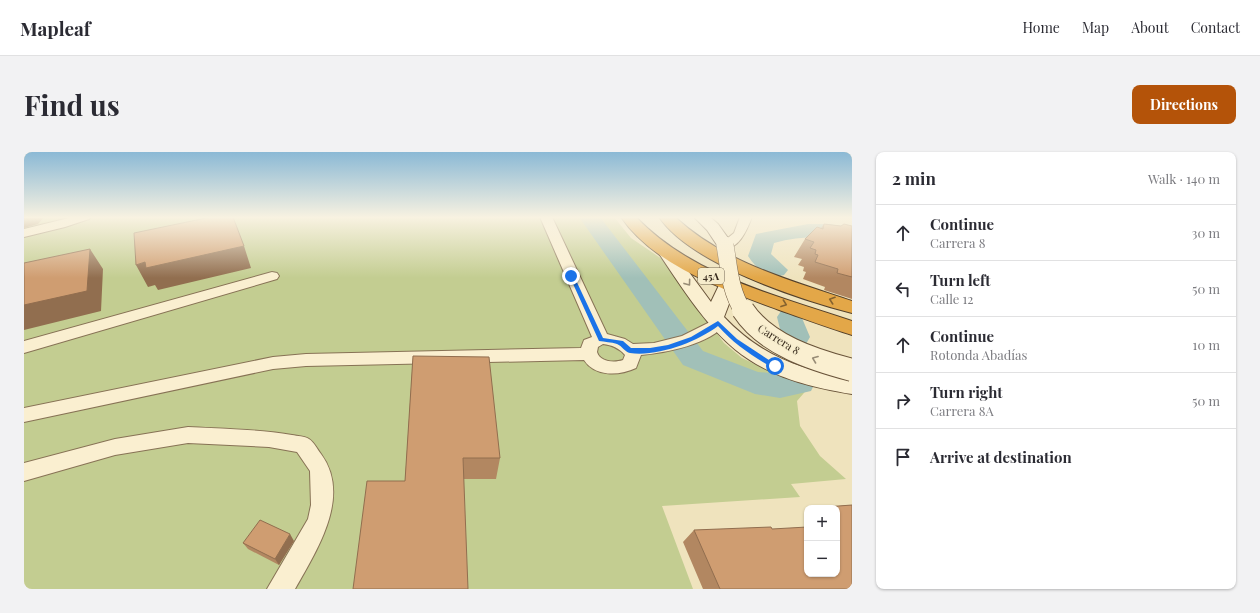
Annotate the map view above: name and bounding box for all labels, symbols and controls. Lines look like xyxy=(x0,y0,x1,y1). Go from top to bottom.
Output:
text: Mapleaf xyxy=(20,15,91,41)
text: Home xyxy=(1022,18,1060,37)
text: Map xyxy=(1082,18,1109,37)
text: About xyxy=(1131,18,1169,37)
text: Contact xyxy=(1191,18,1240,37)
button: Directions xyxy=(1132,85,1236,124)
text: Find us xyxy=(24,86,120,123)
text: 2 min xyxy=(892,167,936,189)
text: Walk · 140 m xyxy=(1148,170,1220,187)
text: Continue xyxy=(930,214,994,234)
icon: ahead xyxy=(892,222,914,244)
text: 30 m xyxy=(1192,224,1220,241)
text: Carrera 8 xyxy=(930,234,985,251)
route end xyxy=(562,267,580,285)
road number: 45A xyxy=(698,268,724,284)
text: Turn left xyxy=(930,270,991,290)
icon: left xyxy=(892,278,914,300)
one-way arrow xyxy=(684,279,691,286)
text: 50 m xyxy=(1192,280,1220,297)
text: Calle 12 xyxy=(930,290,974,307)
one-way arrow xyxy=(828,297,835,305)
one-way arrow xyxy=(780,299,787,307)
street label: Carrera 8 xyxy=(755,320,803,358)
text: Continue xyxy=(930,326,994,346)
icon: ahead xyxy=(892,334,914,356)
text: 10 m xyxy=(1193,336,1220,353)
text: Rotonda Abadías xyxy=(930,346,1027,363)
one-way arrow xyxy=(811,355,818,363)
route start xyxy=(766,357,784,375)
text: Turn right xyxy=(930,382,1003,402)
icon: right xyxy=(892,390,914,412)
text: 50 m xyxy=(1192,392,1220,409)
text: Carrera 8A xyxy=(930,402,994,419)
icon: arrive xyxy=(892,446,914,468)
text: Arrive at destination xyxy=(930,447,1072,467)
map controls xyxy=(804,505,840,577)
button: + xyxy=(804,505,840,541)
button: − xyxy=(804,541,840,577)

